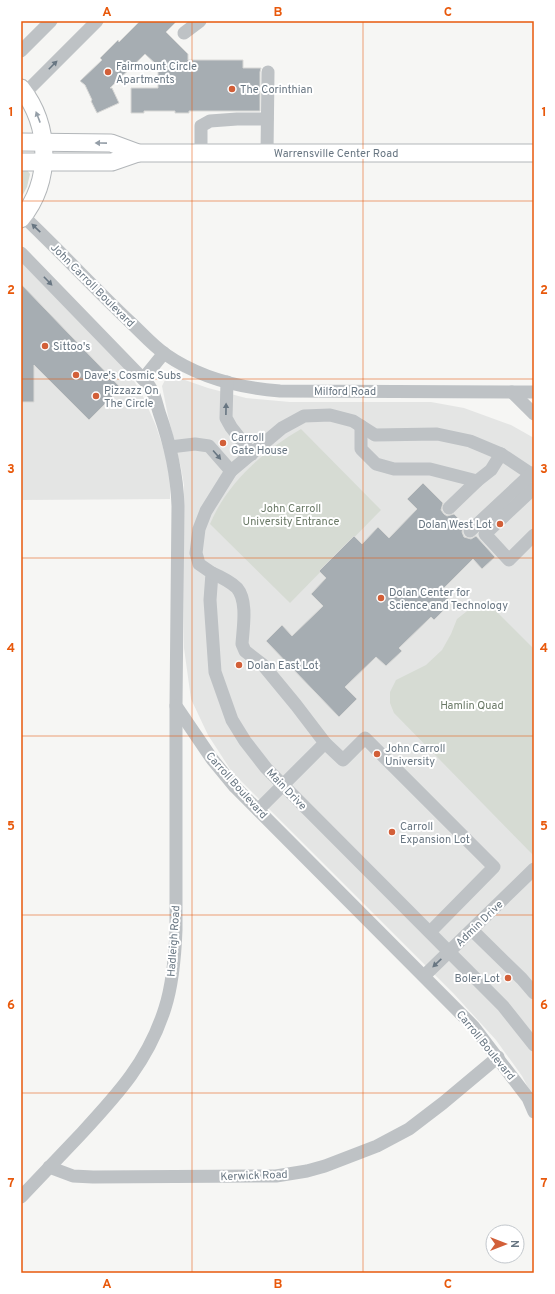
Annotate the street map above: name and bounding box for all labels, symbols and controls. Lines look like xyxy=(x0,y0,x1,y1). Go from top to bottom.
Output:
text: A xyxy=(102,5,112,21)
text: B xyxy=(274,5,283,21)
text: C xyxy=(444,5,452,21)
one-way arrow xyxy=(48,60,58,70)
place label: Fairmount Circle Apartments xyxy=(116,60,197,87)
marker: Fairmount Circle Apartments xyxy=(103,67,113,77)
place label: The Corinthian xyxy=(240,83,313,97)
marker: The Corinthian xyxy=(227,84,237,94)
text: 1 xyxy=(8,105,14,121)
text: 1 xyxy=(541,105,547,121)
one-way arrow xyxy=(34,110,40,122)
one-way arrow xyxy=(94,140,107,146)
street label: Warrensville Center Road xyxy=(274,147,398,161)
one-way arrow xyxy=(31,223,41,233)
street label: John Carroll Boulevard xyxy=(47,241,137,331)
one-way arrow xyxy=(43,276,53,286)
text: 2 xyxy=(7,283,15,299)
text: 2 xyxy=(540,283,548,299)
place label: Sittoo's xyxy=(53,340,90,354)
marker: Sittoo's xyxy=(40,341,50,351)
place label: Dave's Cosmic Subs xyxy=(84,369,181,383)
marker: Dave's Cosmic Subs xyxy=(71,370,81,380)
place label: Pizzazz On The Circle xyxy=(104,384,159,411)
street label: Milford Road xyxy=(314,385,376,399)
marker: Pizzazz On The Circle xyxy=(91,391,101,401)
one-way arrow xyxy=(223,402,229,415)
place label: Carroll Gate House xyxy=(231,431,288,458)
marker: Carroll Gate House xyxy=(218,438,228,448)
one-way arrow xyxy=(212,449,221,460)
text: 3 xyxy=(7,462,15,478)
text: 3 xyxy=(540,462,548,478)
park label: John Carroll University Entrance xyxy=(243,502,339,529)
place label: Dolan West Lot xyxy=(418,518,492,532)
marker: Dolan West Lot xyxy=(495,519,505,529)
place label: Dolan Center for Science and Technology xyxy=(389,586,508,613)
marker: Dolan Center for Science and Technology xyxy=(376,593,386,603)
text: 4 xyxy=(7,641,15,657)
text: 4 xyxy=(540,641,548,657)
place label: Dolan East Lot xyxy=(247,659,319,673)
marker: Dolan East Lot xyxy=(234,660,244,670)
park label: Hamlin Quad xyxy=(440,699,504,713)
place label: John Carroll University xyxy=(385,742,445,769)
street label: Carroll Boulevard xyxy=(202,749,270,822)
marker: John Carroll University xyxy=(372,749,382,759)
street label: Main Drive xyxy=(263,766,309,813)
text: 5 xyxy=(7,819,15,835)
text: 5 xyxy=(540,819,548,835)
place label: Carroll Expansion Lot xyxy=(400,820,470,847)
marker: Carroll Expansion Lot xyxy=(387,827,397,837)
street label: Admin Drive xyxy=(453,898,506,950)
street label: Hadleigh Road xyxy=(165,905,183,977)
one-way arrow xyxy=(432,959,442,968)
place label: Boler Lot xyxy=(454,972,500,986)
marker: Boler Lot xyxy=(503,973,513,983)
text: 6 xyxy=(7,998,15,1014)
text: 6 xyxy=(540,998,548,1014)
street label: Carroll Boulevard xyxy=(453,1008,518,1083)
street label: Kerwick Road xyxy=(220,1168,288,1184)
text: 7 xyxy=(8,1176,15,1192)
text: 7 xyxy=(541,1176,548,1192)
north arrow xyxy=(485,1224,525,1264)
text: N xyxy=(507,1240,521,1248)
text: A xyxy=(102,1277,112,1293)
text: B xyxy=(274,1277,283,1293)
text: C xyxy=(444,1277,452,1293)

